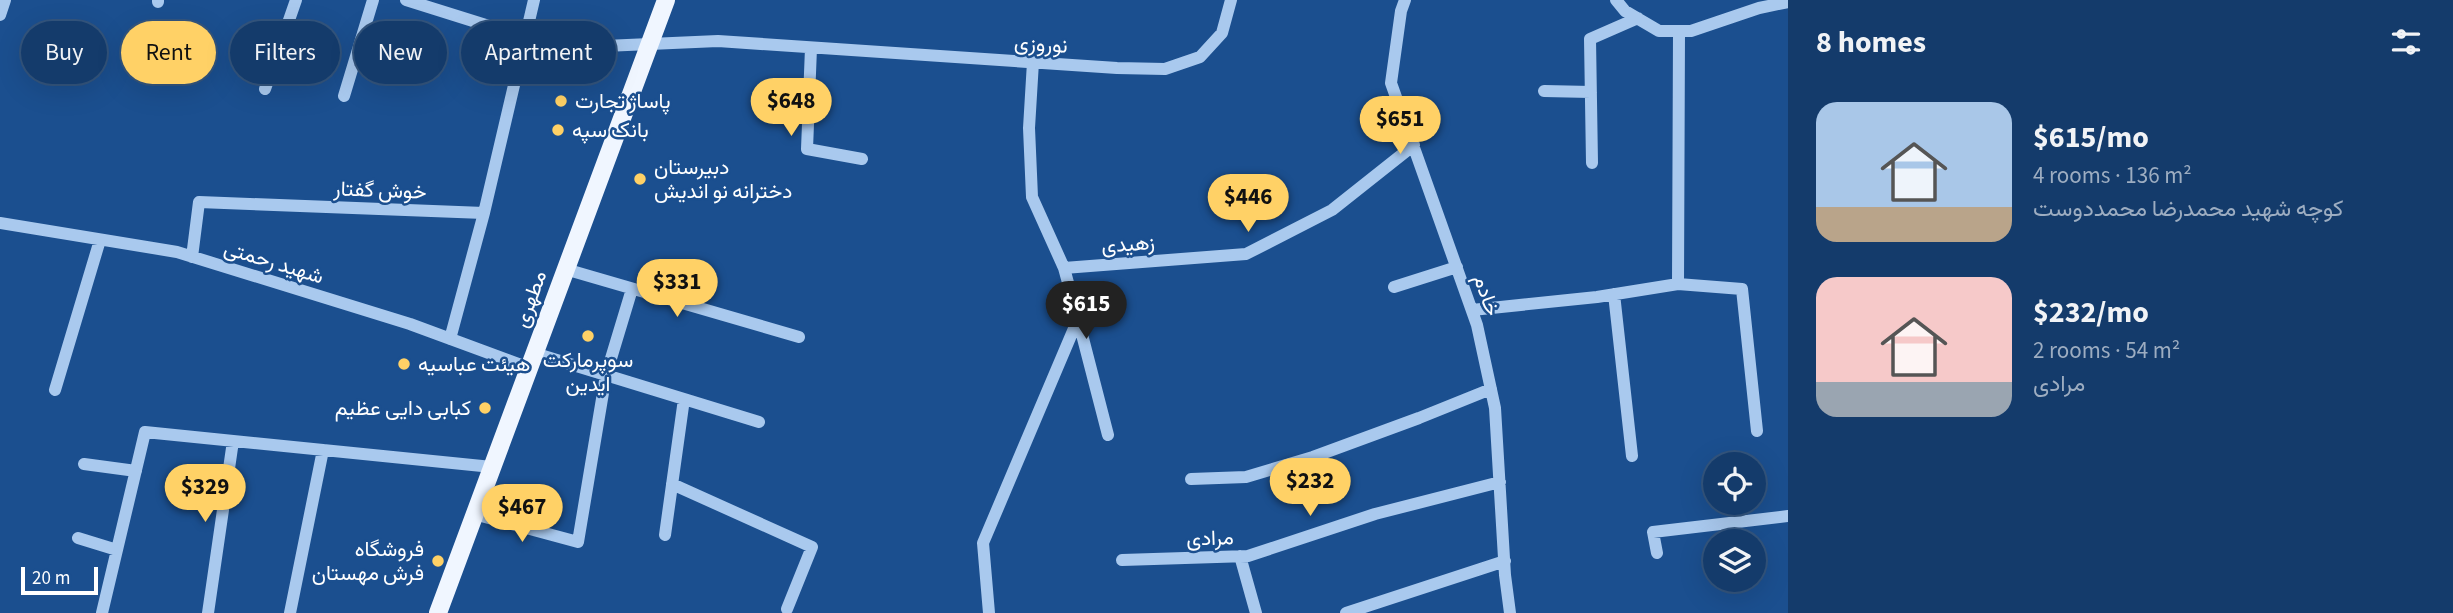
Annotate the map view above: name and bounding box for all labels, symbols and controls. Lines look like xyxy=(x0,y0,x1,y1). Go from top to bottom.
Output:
chip: Buy xyxy=(21,21,107,84)
chip: Rent xyxy=(121,21,216,84)
chip: Filters xyxy=(230,21,340,84)
chip: New xyxy=(354,21,447,84)
chip: Apartment xyxy=(461,21,616,84)
text: 8 homes xyxy=(1816,21,1926,64)
icon: filters xyxy=(2387,23,2425,61)
street label: نوروزی xyxy=(1013,27,1069,61)
pin: $648 xyxy=(750,78,832,138)
text: $648 xyxy=(767,84,815,117)
place label: پاساژ تجارت xyxy=(575,86,671,116)
marker: پاساژ تجارت xyxy=(553,93,569,109)
pin: $651 xyxy=(1359,96,1441,156)
text: $651 xyxy=(1376,102,1424,135)
place label: بانک سپه xyxy=(572,115,649,145)
text: $615/mo xyxy=(2033,116,2149,159)
marker: بانک سپه xyxy=(550,122,566,138)
icon: home xyxy=(1872,130,1956,214)
place label: دبیرستان دخترانه نو اندیش xyxy=(654,152,792,206)
text: 4 rooms · 136 m² xyxy=(2033,159,2192,192)
marker: دبیرستان دخترانه نو اندیش xyxy=(632,171,648,187)
street label: خوش گفتار xyxy=(332,173,427,207)
pin: $446 xyxy=(1207,174,1289,234)
text: $446 xyxy=(1224,180,1272,213)
text: کوچه شهید محمدرضا محمددوست xyxy=(2033,192,2344,225)
street label: زهیدی xyxy=(1100,227,1156,261)
street label: شهید رحمتی xyxy=(220,233,328,291)
pin: $331 xyxy=(636,260,718,319)
text: $331 xyxy=(653,265,701,298)
street label: مطهری xyxy=(506,266,554,332)
street label: خادم xyxy=(1466,270,1508,320)
pin: $615 xyxy=(1045,282,1127,341)
text: $615 xyxy=(1062,287,1110,320)
text: $232/mo xyxy=(2033,291,2149,334)
icon: home xyxy=(1872,305,1956,389)
marker: سوپرمارکت ایدین xyxy=(580,328,596,344)
text: 2 rooms · 54 m² xyxy=(2033,334,2180,367)
place label: سوپرمارکت ایدین xyxy=(543,345,633,399)
place label: هیئت عباسیه xyxy=(418,349,530,379)
marker: هیئت عباسیه xyxy=(396,356,412,372)
text: مرادی xyxy=(2033,367,2085,400)
place label: کبابی دایی عظیم xyxy=(335,393,471,423)
marker: کبابی دایی عظیم xyxy=(477,400,493,416)
map controls xyxy=(1703,452,1766,592)
button: locate xyxy=(1703,452,1766,515)
pin: $232 xyxy=(1269,458,1351,518)
pin: $329 xyxy=(164,464,246,524)
text: $232 xyxy=(1286,464,1334,497)
text: $329 xyxy=(181,470,229,503)
pin: $467 xyxy=(481,484,563,544)
text: $467 xyxy=(498,490,546,523)
street label: مرادی xyxy=(1186,522,1234,554)
button: layers xyxy=(1703,529,1766,592)
place label: فروشگاه فرش مهستان xyxy=(312,534,424,588)
marker: فروشگاه فرش مهستان xyxy=(430,553,446,569)
scale bar xyxy=(21,564,98,596)
text: 20 m xyxy=(32,565,70,592)

